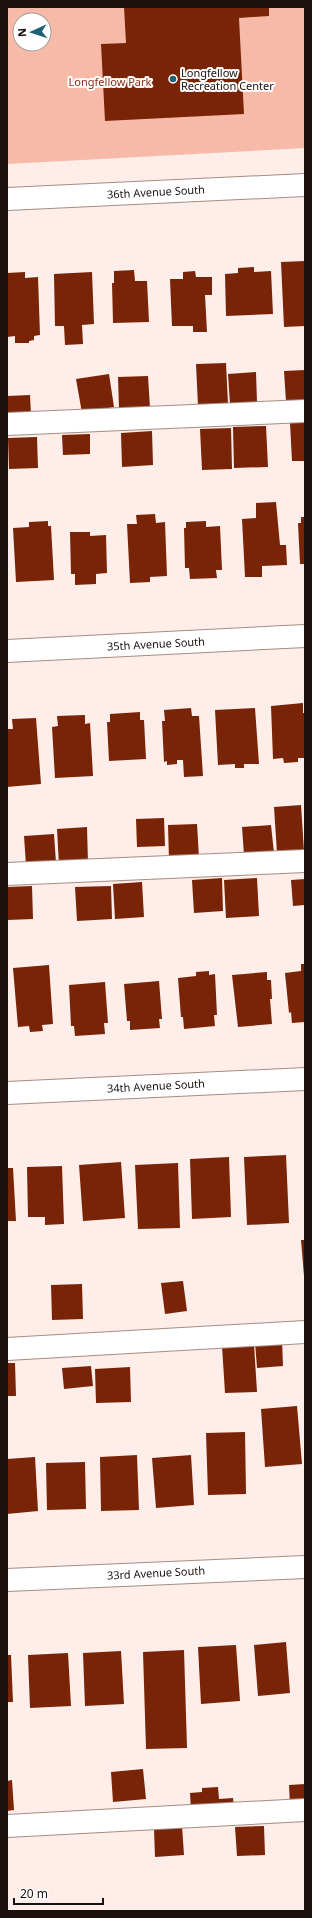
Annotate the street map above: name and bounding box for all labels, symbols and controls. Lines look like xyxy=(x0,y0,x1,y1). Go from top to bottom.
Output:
north arrow xyxy=(12,12,52,52)
text: N xyxy=(14,28,29,37)
place label: Longfellow Recreation Center xyxy=(181,65,274,93)
park label: Longfellow Park xyxy=(69,74,152,89)
marker: Longfellow Recreation Center xyxy=(168,74,178,84)
street label: 36th Avenue South xyxy=(107,181,205,202)
street label: 35th Avenue South xyxy=(107,633,205,654)
street label: 34th Avenue South xyxy=(107,1075,205,1096)
street label: 33rd Avenue South xyxy=(107,1562,205,1583)
scale bar xyxy=(14,1880,103,1906)
text: 20 m xyxy=(20,1885,48,1902)

